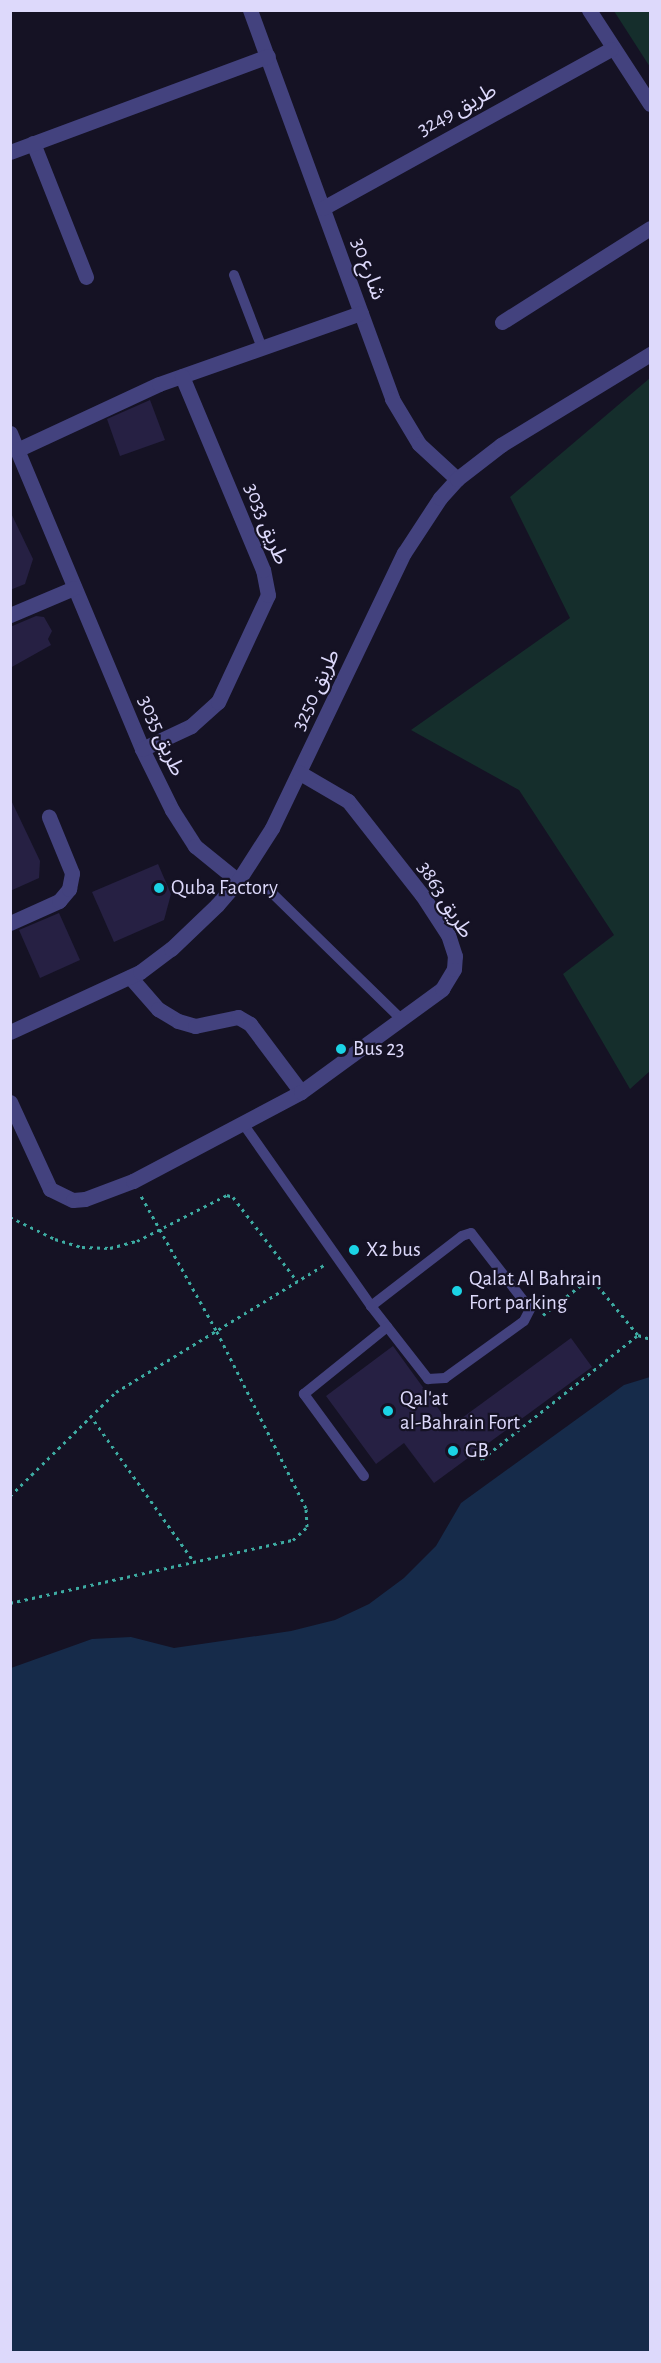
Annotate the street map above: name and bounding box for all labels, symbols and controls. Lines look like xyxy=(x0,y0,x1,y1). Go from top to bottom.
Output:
street label: طريق 3249 xyxy=(413,78,501,142)
street label: شارع 30 xyxy=(345,235,391,303)
street label: طريق 3033 xyxy=(238,480,294,568)
street label: طريق 3250 xyxy=(286,645,346,735)
street label: طريق 3035 xyxy=(132,692,190,780)
street label: طريق 3863 xyxy=(412,857,478,943)
place label: Quba Factory xyxy=(171,875,278,901)
marker: Quba Factory xyxy=(152,881,166,895)
place label: Bus 23 xyxy=(353,1036,404,1062)
marker: Bus 23 xyxy=(334,1042,348,1056)
place label: X2 bus xyxy=(366,1237,421,1263)
marker: X2 bus xyxy=(347,1243,361,1257)
place label: Qalat Al Bahrain Fort parking xyxy=(469,1266,602,1316)
marker: Qalat Al Bahrain Fort parking xyxy=(450,1284,464,1298)
place label: Qal'at al-Bahrain Fort xyxy=(400,1386,520,1436)
marker: Qal'at al-Bahrain Fort xyxy=(381,1404,395,1418)
place label: GB xyxy=(465,1438,489,1464)
marker: GB xyxy=(446,1444,460,1458)

